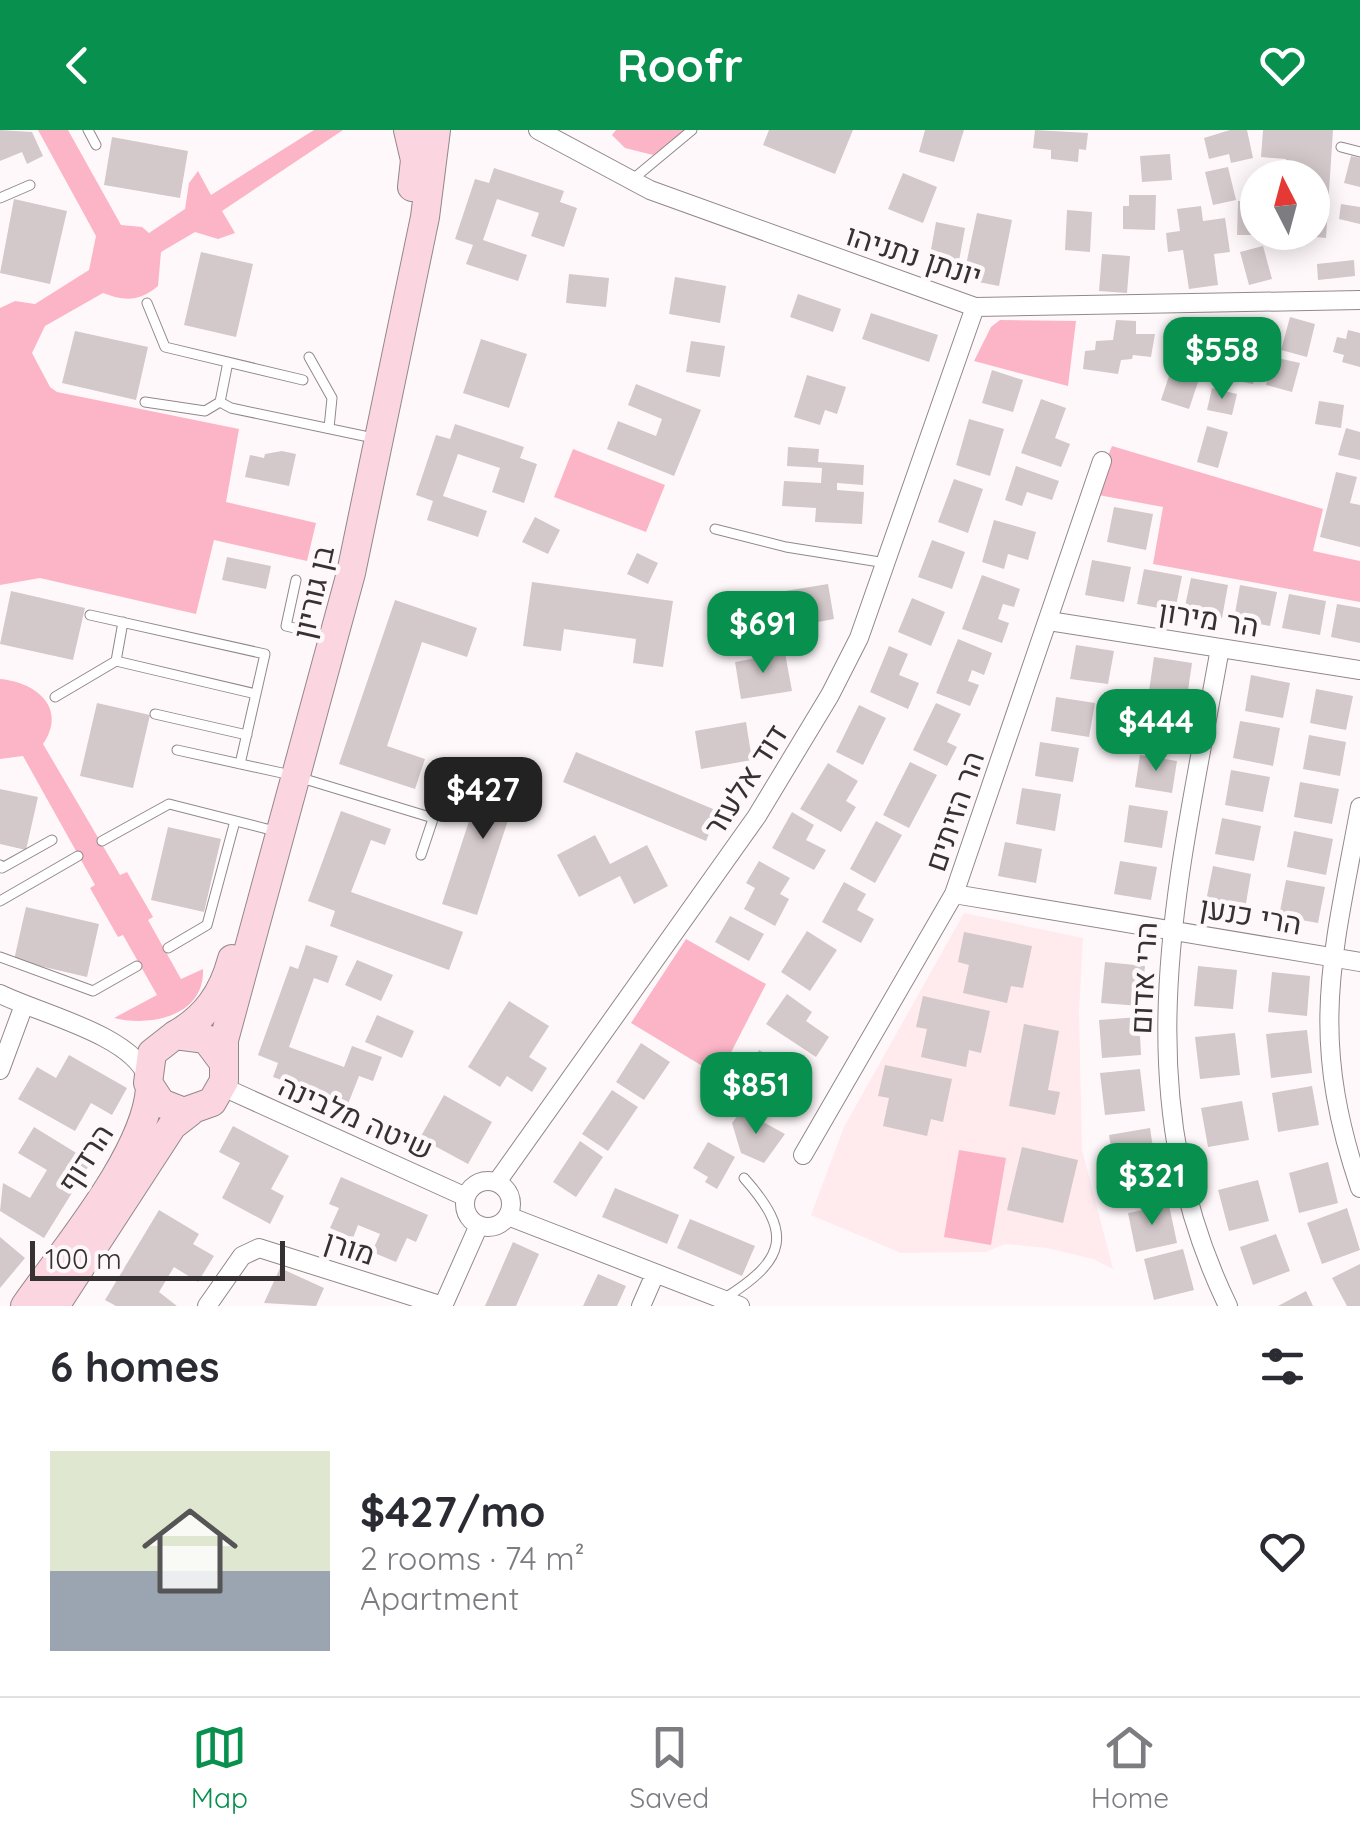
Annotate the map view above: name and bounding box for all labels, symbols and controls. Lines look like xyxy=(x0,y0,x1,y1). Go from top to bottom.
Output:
text: Roofr xyxy=(617,37,743,93)
icon: back xyxy=(50,38,105,93)
icon: heart xyxy=(1255,38,1310,93)
north arrow xyxy=(1240,160,1330,250)
map controls xyxy=(1240,160,1330,250)
street label: יונתן נתניהו xyxy=(841,215,987,295)
pin: $558 xyxy=(1163,317,1281,402)
text: $558 xyxy=(1185,329,1259,369)
street label: בן גוריון xyxy=(284,542,342,642)
pin: $691 xyxy=(704,591,822,676)
street label: הר מירון xyxy=(1156,591,1262,645)
text: $691 xyxy=(729,603,797,643)
pin: $444 xyxy=(1097,689,1215,774)
text: $444 xyxy=(1118,701,1194,741)
street label: דוד אלעזר xyxy=(695,717,795,843)
street label: הר הזיתים xyxy=(916,746,992,876)
pin: $427 xyxy=(424,757,542,842)
text: $427 xyxy=(446,769,520,809)
street label: הרי כנען xyxy=(1197,887,1305,943)
street label: הרי אדום xyxy=(1121,921,1165,1035)
pin: $851 xyxy=(697,1052,815,1137)
text: $851 xyxy=(722,1064,790,1104)
street label: שיטה מלבינה xyxy=(273,1066,439,1168)
street label: הרדוף xyxy=(49,1116,121,1200)
pin: $321 xyxy=(1093,1143,1211,1228)
text: $321 xyxy=(1119,1155,1185,1195)
street label: מורן xyxy=(320,1221,380,1273)
scale bar xyxy=(30,1236,285,1280)
text: 100 m xyxy=(45,1241,122,1276)
icon: filters xyxy=(1255,1339,1310,1394)
text: 6 homes xyxy=(50,1340,220,1393)
text: $427/mo xyxy=(360,1485,546,1538)
icon: home xyxy=(130,1491,250,1611)
icon: heart xyxy=(1255,1524,1310,1579)
text: 2 rooms · 74 m² xyxy=(360,1538,585,1578)
text: Apartment xyxy=(360,1578,519,1618)
tab: Map xyxy=(191,1720,248,1815)
tab: Saved xyxy=(629,1720,709,1815)
tab: Home xyxy=(1091,1720,1169,1815)

